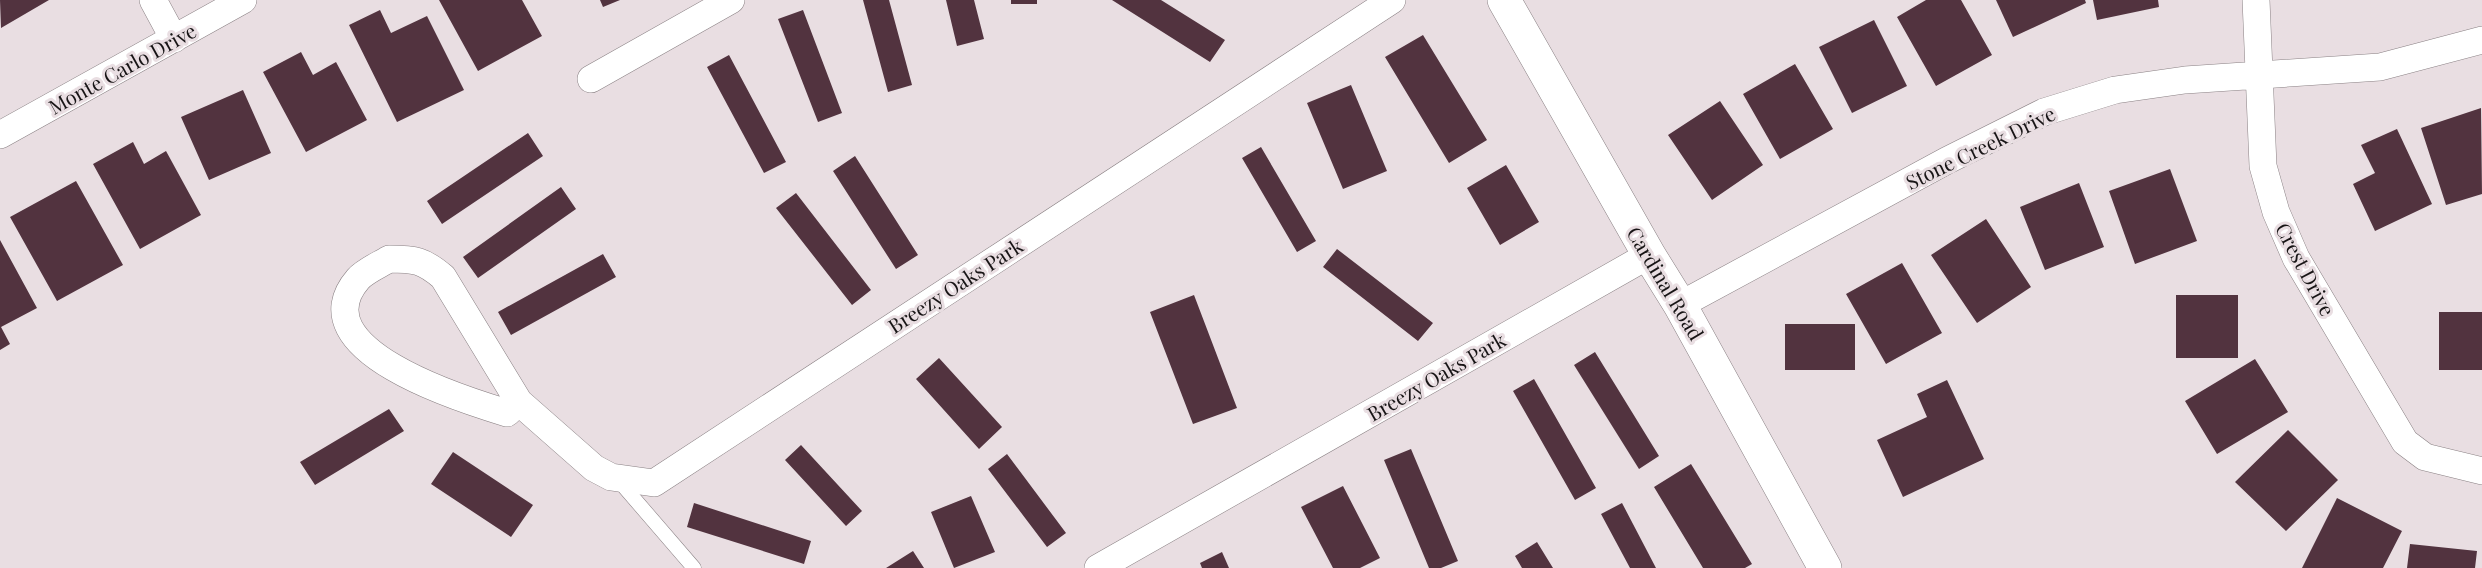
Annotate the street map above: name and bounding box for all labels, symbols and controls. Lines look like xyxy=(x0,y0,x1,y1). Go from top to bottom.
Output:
street label: Monte Carlo Drive xyxy=(43,16,201,120)
street label: Stone Creek Drive xyxy=(1901,99,2059,195)
street label: Crest Drive xyxy=(2270,218,2342,320)
street label: Cardinal Road xyxy=(1622,221,1711,345)
street label: Breezy Oaks Park xyxy=(882,231,1028,339)
street label: Breezy Oaks Park xyxy=(1362,325,1510,427)

